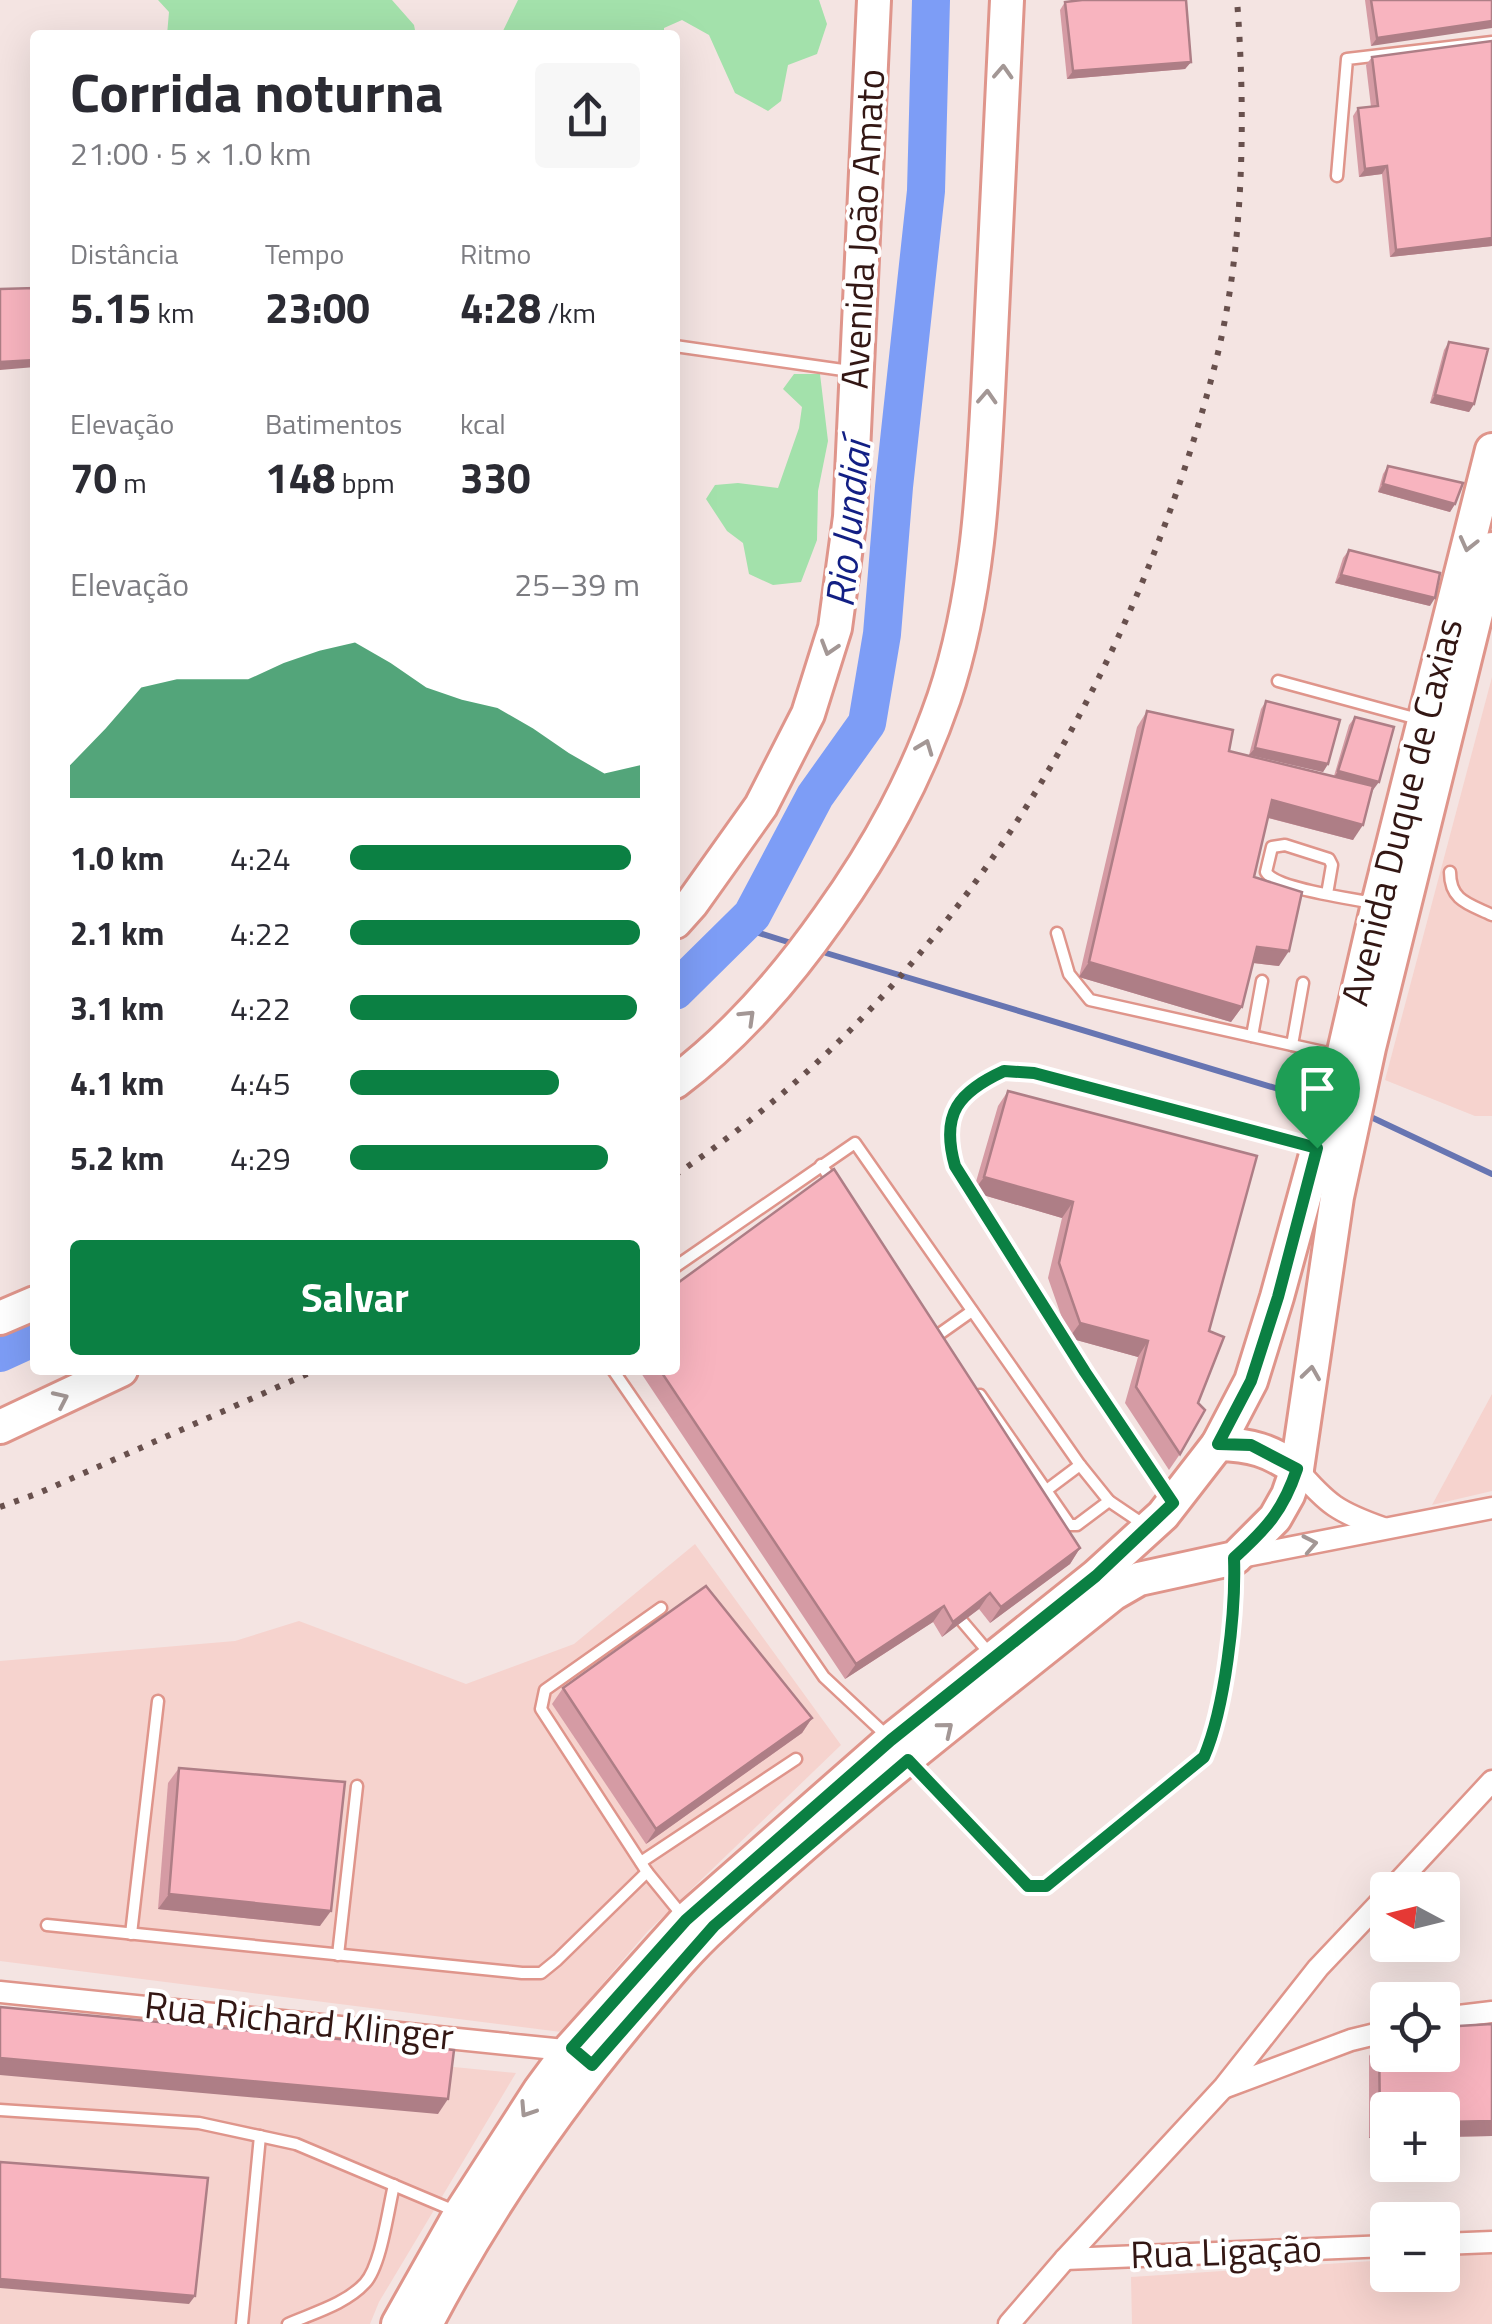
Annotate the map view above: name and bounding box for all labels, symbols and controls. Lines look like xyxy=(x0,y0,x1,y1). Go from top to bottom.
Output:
text: Corrida noturna xyxy=(70,50,443,133)
button: share xyxy=(535,63,640,168)
one-way arrow xyxy=(993,64,1014,80)
street label: Avenida João Amato xyxy=(825,67,899,390)
text: 21:00 · 5 × 1.0 km xyxy=(70,129,311,177)
text: Distância xyxy=(70,232,178,275)
text: Tempo xyxy=(265,232,344,275)
text: Ritmo xyxy=(460,232,531,275)
text: 5.15 xyxy=(70,275,151,339)
text: 23:00 xyxy=(265,275,370,339)
text: 4:28 xyxy=(460,275,541,339)
text: km xyxy=(151,291,194,334)
text: /km xyxy=(541,291,596,334)
one-way arrow xyxy=(977,389,998,405)
text: Elevação xyxy=(70,402,174,445)
text: Batimentos xyxy=(265,402,402,445)
text: kcal xyxy=(460,402,506,445)
water label: Rio Jundiaí xyxy=(808,429,887,610)
text: 70 xyxy=(70,445,117,509)
text: 148 xyxy=(265,445,336,509)
text: 330 xyxy=(460,445,531,509)
text: m xyxy=(117,461,147,504)
text: bpm xyxy=(336,461,395,504)
one-way arrow xyxy=(1459,535,1480,552)
text: Elevação xyxy=(70,560,189,608)
text: 25–39 m xyxy=(514,560,640,608)
street label: Avenida Duque de Caxias xyxy=(1325,612,1477,1012)
one-way arrow xyxy=(820,639,841,656)
one-way arrow xyxy=(913,739,933,757)
text: 1.0 km xyxy=(70,834,164,882)
text: 4:24 xyxy=(230,834,291,882)
text: 2.1 km xyxy=(70,909,164,957)
text: 4:22 xyxy=(230,909,291,957)
text: 3.1 km xyxy=(70,984,164,1032)
text: 4:22 xyxy=(230,984,291,1032)
one-way arrow xyxy=(736,1011,754,1029)
pin xyxy=(1275,1046,1360,1149)
text: 4.1 km xyxy=(70,1059,164,1107)
text: 4:45 xyxy=(230,1059,291,1107)
icon: arrive xyxy=(1290,1061,1345,1116)
text: 5.2 km xyxy=(70,1134,164,1182)
text: 4:29 xyxy=(230,1134,291,1182)
button: Salvar xyxy=(70,1240,640,1355)
one-way arrow xyxy=(1300,1364,1321,1381)
one-way arrow xyxy=(50,1391,68,1411)
one-way arrow xyxy=(1301,1535,1318,1556)
one-way arrow xyxy=(935,1723,953,1741)
north arrow xyxy=(1370,1872,1460,1962)
map controls xyxy=(1370,1872,1460,2292)
street label: Rua Richard Klinger xyxy=(142,1975,457,2065)
button: locate xyxy=(1370,1982,1460,2072)
button: + xyxy=(1370,2092,1460,2182)
one-way arrow xyxy=(520,2100,539,2118)
button: − xyxy=(1370,2202,1460,2292)
street label: Rua Ligação xyxy=(1129,2219,1323,2283)

